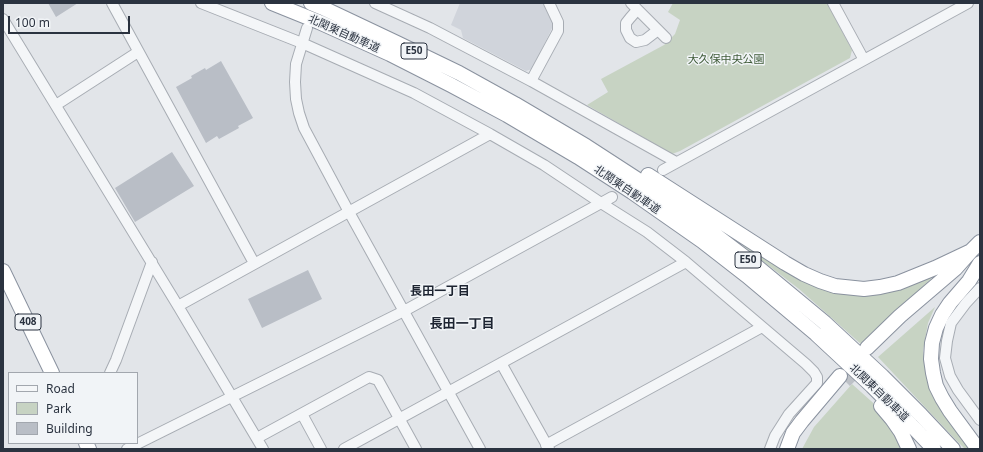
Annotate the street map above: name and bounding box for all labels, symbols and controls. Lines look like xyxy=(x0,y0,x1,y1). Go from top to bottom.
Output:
scale bar xyxy=(10,8,132,34)
street label: 北関東自動車道 xyxy=(306,12,382,56)
text: 100 m xyxy=(15,14,50,31)
road number: E50 xyxy=(401,43,427,59)
park label: 大久保中央公園 xyxy=(688,53,764,67)
street label: 北関東自動車道 xyxy=(591,163,663,217)
road number: E50 xyxy=(735,252,761,268)
district label: 長田一丁目 xyxy=(410,285,470,299)
road number: 408 xyxy=(15,314,41,330)
district label: 長田一丁目 xyxy=(430,316,494,332)
street label: 北関東自動車道 xyxy=(847,362,911,424)
legend xyxy=(8,372,138,444)
text: Road xyxy=(46,380,75,397)
text: Park xyxy=(46,400,71,417)
text: Building xyxy=(46,420,93,437)

